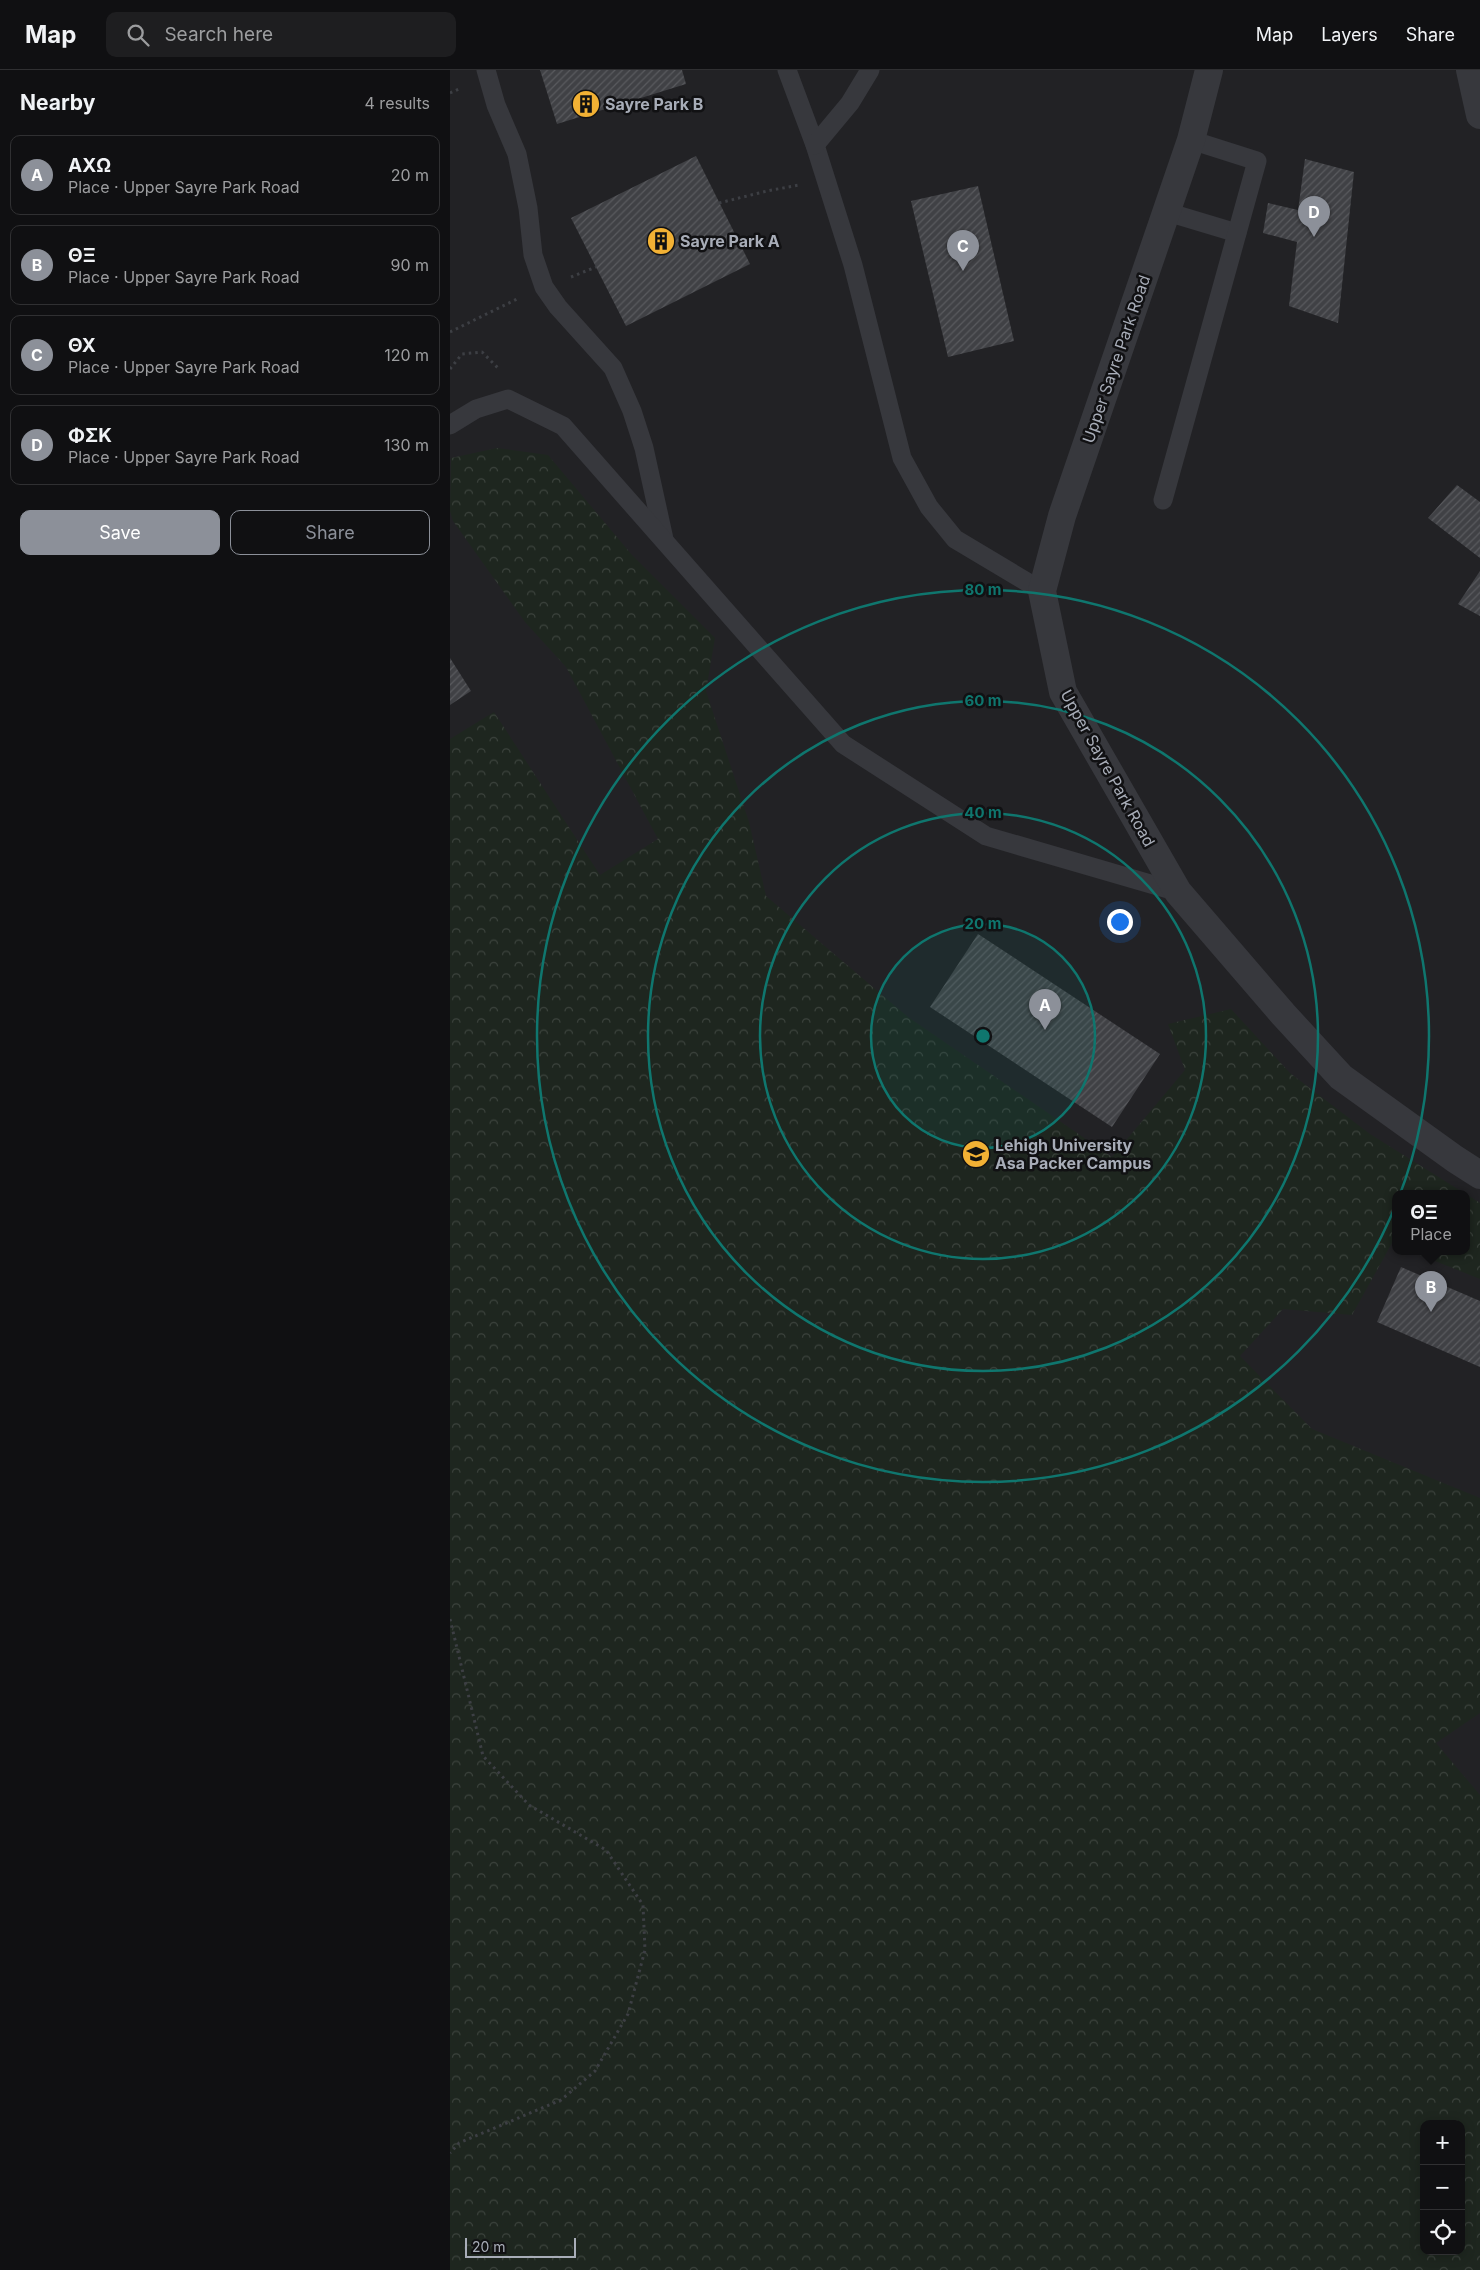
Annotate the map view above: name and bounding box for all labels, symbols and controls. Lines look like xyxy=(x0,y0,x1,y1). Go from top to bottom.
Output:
search box xyxy=(106,12,456,57)
text: Map xyxy=(25,20,76,49)
icon: search xyxy=(124,21,152,49)
text: Search here xyxy=(164,23,273,46)
text: Map xyxy=(1256,24,1293,45)
text: Layers xyxy=(1321,24,1378,45)
text: Share xyxy=(1406,24,1455,45)
building icon: Sayre Park B xyxy=(571,89,601,119)
text: Nearby xyxy=(20,90,95,115)
text: 4 results xyxy=(365,93,430,113)
place label: Sayre Park B xyxy=(605,94,703,114)
text: ΑΧΩ xyxy=(68,154,111,177)
text: A xyxy=(31,165,43,185)
text: 20 m xyxy=(391,165,429,185)
text: Place · Upper Sayre Park Road xyxy=(68,177,299,197)
pin: D xyxy=(1298,196,1330,237)
building icon: Sayre Park A xyxy=(646,226,676,256)
pin: C xyxy=(947,230,979,271)
place label: Sayre Park A xyxy=(680,231,780,251)
text: ΘΞ xyxy=(68,244,96,267)
text: B xyxy=(32,255,42,275)
text: 90 m xyxy=(390,255,429,275)
text: Place · Upper Sayre Park Road xyxy=(68,267,299,287)
street label: Upper Sayre Park Road xyxy=(1078,272,1154,446)
text: ΘΧ xyxy=(68,334,96,357)
text: C xyxy=(31,345,43,365)
text: 120 m xyxy=(384,345,429,365)
text: Place · Upper Sayre Park Road xyxy=(68,357,299,377)
text: ΦΣK xyxy=(68,424,112,447)
text: D xyxy=(31,435,43,455)
text: 130 m xyxy=(384,435,429,455)
text: Place · Upper Sayre Park Road xyxy=(68,447,299,467)
button: Save xyxy=(20,510,220,555)
button: Share xyxy=(230,510,430,555)
text: 80 m xyxy=(964,580,1002,599)
street label: Upper Sayre Park Road xyxy=(1057,686,1159,850)
text: 60 m xyxy=(964,691,1002,710)
text: 40 m xyxy=(964,803,1002,822)
your location xyxy=(1107,909,1133,935)
text: 20 m xyxy=(965,914,1001,933)
pin: A xyxy=(1029,989,1061,1030)
centre of rings xyxy=(974,1027,992,1045)
place label: Lehigh University Asa Packer Campus xyxy=(995,1135,1151,1173)
school or university icon: Lehigh University Asa Packer Campus xyxy=(961,1139,991,1169)
popup xyxy=(1392,1190,1470,1255)
text: ΘΞ xyxy=(1410,1201,1438,1224)
text: Place xyxy=(1410,1224,1452,1244)
pin: B xyxy=(1415,1271,1447,1312)
map controls xyxy=(1420,2120,1465,2255)
button: + xyxy=(1420,2120,1465,2165)
button: − xyxy=(1420,2165,1465,2210)
button: locate xyxy=(1420,2210,1465,2255)
scale bar xyxy=(465,2235,576,2258)
text: 20 m xyxy=(472,2238,506,2255)

